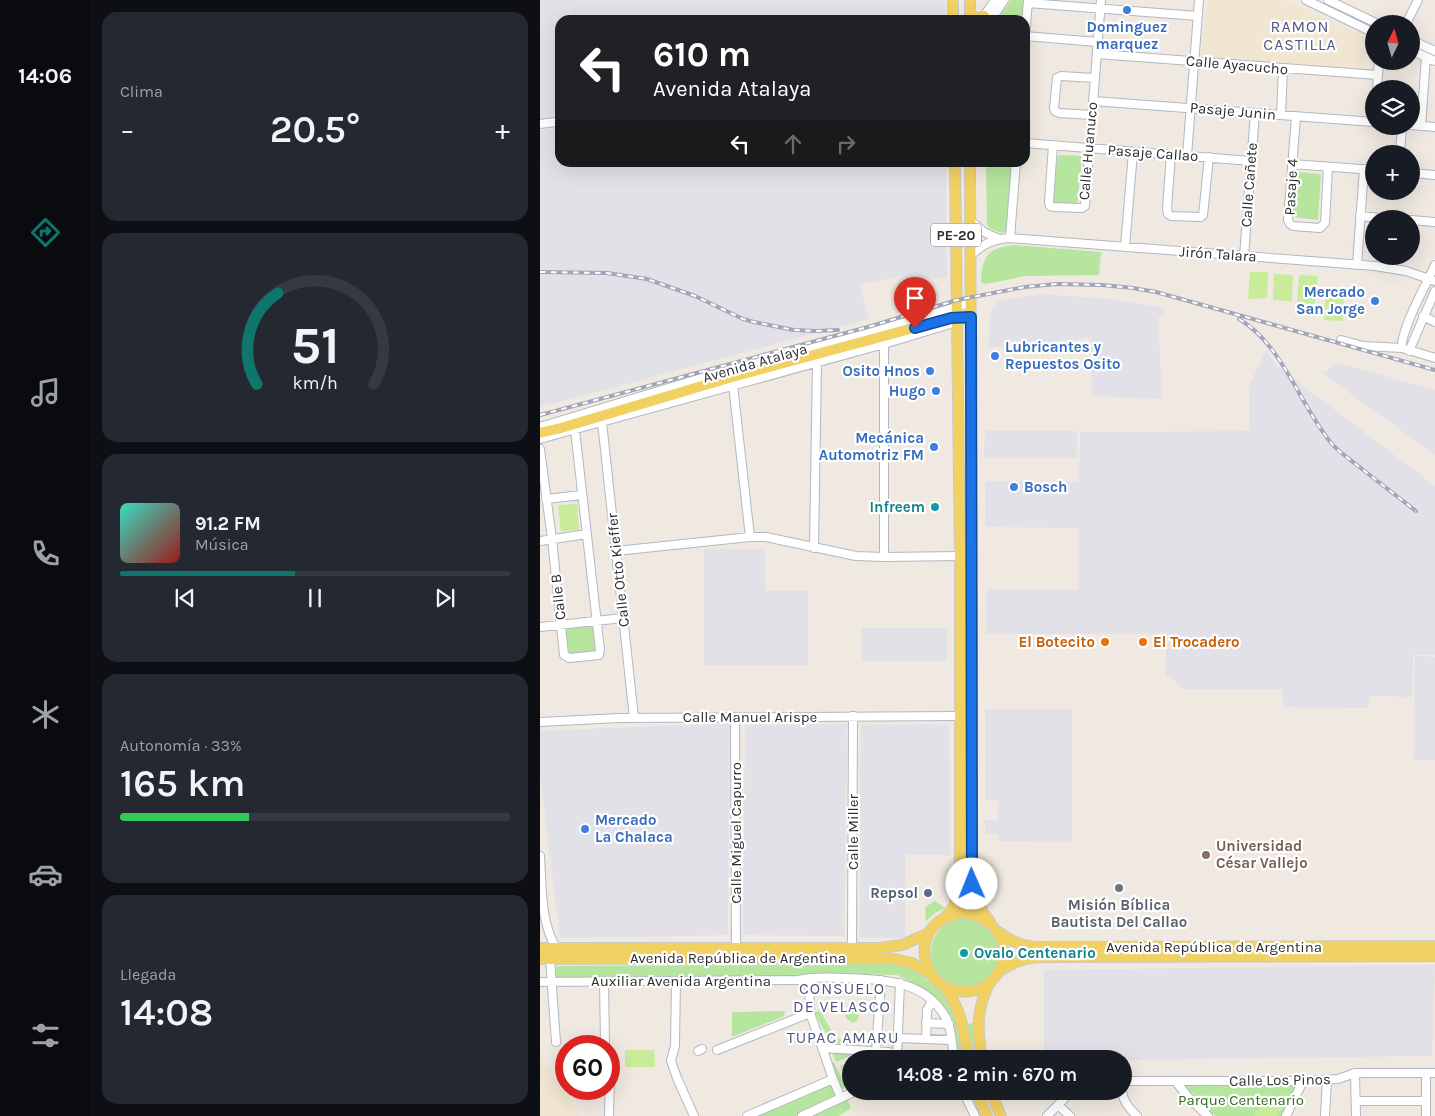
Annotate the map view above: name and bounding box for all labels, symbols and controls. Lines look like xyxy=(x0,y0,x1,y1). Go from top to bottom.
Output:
marker: Dominguez marquez xyxy=(1121,4,1133,16)
north arrow xyxy=(1365,15,1420,70)
map controls xyxy=(1365,15,1420,265)
district label: RAMON CASTILLA xyxy=(1263,17,1337,54)
place label: Dominguez marquez xyxy=(1087,18,1167,53)
text: 610 m xyxy=(653,34,751,75)
icon: left xyxy=(570,35,635,100)
street label: Calle Ayacucho xyxy=(1185,52,1289,78)
text: 14:06 xyxy=(18,63,72,89)
text: Avenida Atalaya xyxy=(653,76,811,102)
button: layers xyxy=(1365,80,1420,135)
text: Clima xyxy=(120,82,163,101)
street label: Pasaje Junin xyxy=(1189,98,1277,124)
street label: Calle Huanuco xyxy=(1075,101,1101,201)
text: 20.5° xyxy=(270,107,360,152)
text: − xyxy=(120,113,135,146)
text: + xyxy=(495,113,510,146)
icon: left xyxy=(726,130,754,158)
icon: ahead xyxy=(779,130,807,158)
icon: right xyxy=(832,130,860,158)
street label: Pasaje Callao xyxy=(1107,141,1199,165)
street label: Calle Cañete xyxy=(1237,142,1261,228)
button: + xyxy=(1365,145,1420,200)
street label: Pasaje 4 xyxy=(1281,157,1302,216)
button: − xyxy=(1365,210,1420,265)
icon: directions xyxy=(28,215,63,250)
road number: PE-20 xyxy=(931,224,981,246)
street label: Jirón Talara xyxy=(1179,242,1257,266)
pin xyxy=(894,277,936,328)
place label: Mercado San Jorge xyxy=(1296,283,1365,318)
icon: arrive xyxy=(901,284,929,312)
marker: Mercado San Jorge xyxy=(1369,295,1381,307)
text: 51 xyxy=(291,315,339,376)
place label: Lubricantes y Repuestos Osito xyxy=(1005,338,1121,373)
street label: Avenida Atalaya xyxy=(701,339,809,387)
marker: Lubricantes y Repuestos Osito xyxy=(989,350,1001,362)
place label: Osito Hnos xyxy=(842,362,920,380)
marker: Osito Hnos xyxy=(924,365,936,377)
text: km/h xyxy=(292,373,338,394)
icon: music xyxy=(28,375,63,410)
place label: Hugo xyxy=(889,382,926,400)
marker: Hugo xyxy=(930,385,942,397)
place label: Mecánica Automotriz FM xyxy=(819,429,924,464)
marker: Mecánica Automotriz FM xyxy=(928,441,940,453)
place label: Bosch xyxy=(1024,478,1067,496)
marker: Bosch xyxy=(1008,481,1020,493)
place label: Infreem xyxy=(870,498,925,516)
marker: Infreem xyxy=(929,501,941,513)
street label: Calle Otto Kieffer xyxy=(603,512,633,628)
text: 91.2 FM xyxy=(195,513,261,535)
text: Música xyxy=(195,535,248,554)
icon: phone xyxy=(28,536,63,571)
street label: Calle B xyxy=(547,573,569,621)
icon: previous xyxy=(171,584,199,612)
icon: pause xyxy=(301,584,329,612)
icon: next xyxy=(431,584,459,612)
place label: El Botecito xyxy=(1018,633,1095,651)
place label: El Trocadero xyxy=(1153,633,1240,651)
marker: El Botecito xyxy=(1099,636,1111,648)
marker: El Trocadero xyxy=(1137,636,1149,648)
icon: climate xyxy=(28,697,63,732)
street label: Calle Manuel Arispe xyxy=(683,708,817,726)
text: Autonomía · 33% xyxy=(120,736,242,755)
text: 165 km xyxy=(120,761,245,806)
street label: Calle Miguel Capurro xyxy=(727,762,745,904)
street label: Calle Miller xyxy=(844,794,862,870)
place label: Mercado La Chalaca xyxy=(595,811,673,846)
marker: Mercado La Chalaca xyxy=(579,823,591,835)
place label: Universidad César Vallejo xyxy=(1216,837,1308,872)
marker: Universidad César Vallejo xyxy=(1200,849,1212,861)
icon: car xyxy=(28,857,63,892)
position arrow xyxy=(945,857,997,909)
marker: Misión Bíblica Bautista Del Callao xyxy=(1113,882,1125,894)
place label: Repsol xyxy=(870,884,918,902)
marker: Repsol xyxy=(922,887,934,899)
place label: Misión Bíblica Bautista Del Callao xyxy=(1051,896,1187,931)
street label: Avenida República de Argentina xyxy=(1106,938,1322,956)
place label: Ovalo Centenario xyxy=(974,944,1096,962)
marker: Ovalo Centenario xyxy=(958,947,970,959)
street label: Avenida República de Argentina xyxy=(630,949,846,967)
text: Llegada xyxy=(120,965,176,984)
street label: Auxiliar Avenida Argentina xyxy=(591,972,771,990)
district label: CONSUELO DE VELASCO xyxy=(793,979,891,1016)
text: 14:08 xyxy=(120,990,213,1035)
icon: filters xyxy=(28,1018,63,1053)
district label: TUPAC AMARU xyxy=(787,1028,899,1047)
speed limit sign: 60 xyxy=(555,1035,620,1100)
text: 14:08 · 2 min · 670 m xyxy=(897,1064,1077,1086)
street label: Calle Los Pinos xyxy=(1229,1070,1331,1090)
park label: Parque Centenario xyxy=(1178,1091,1304,1109)

